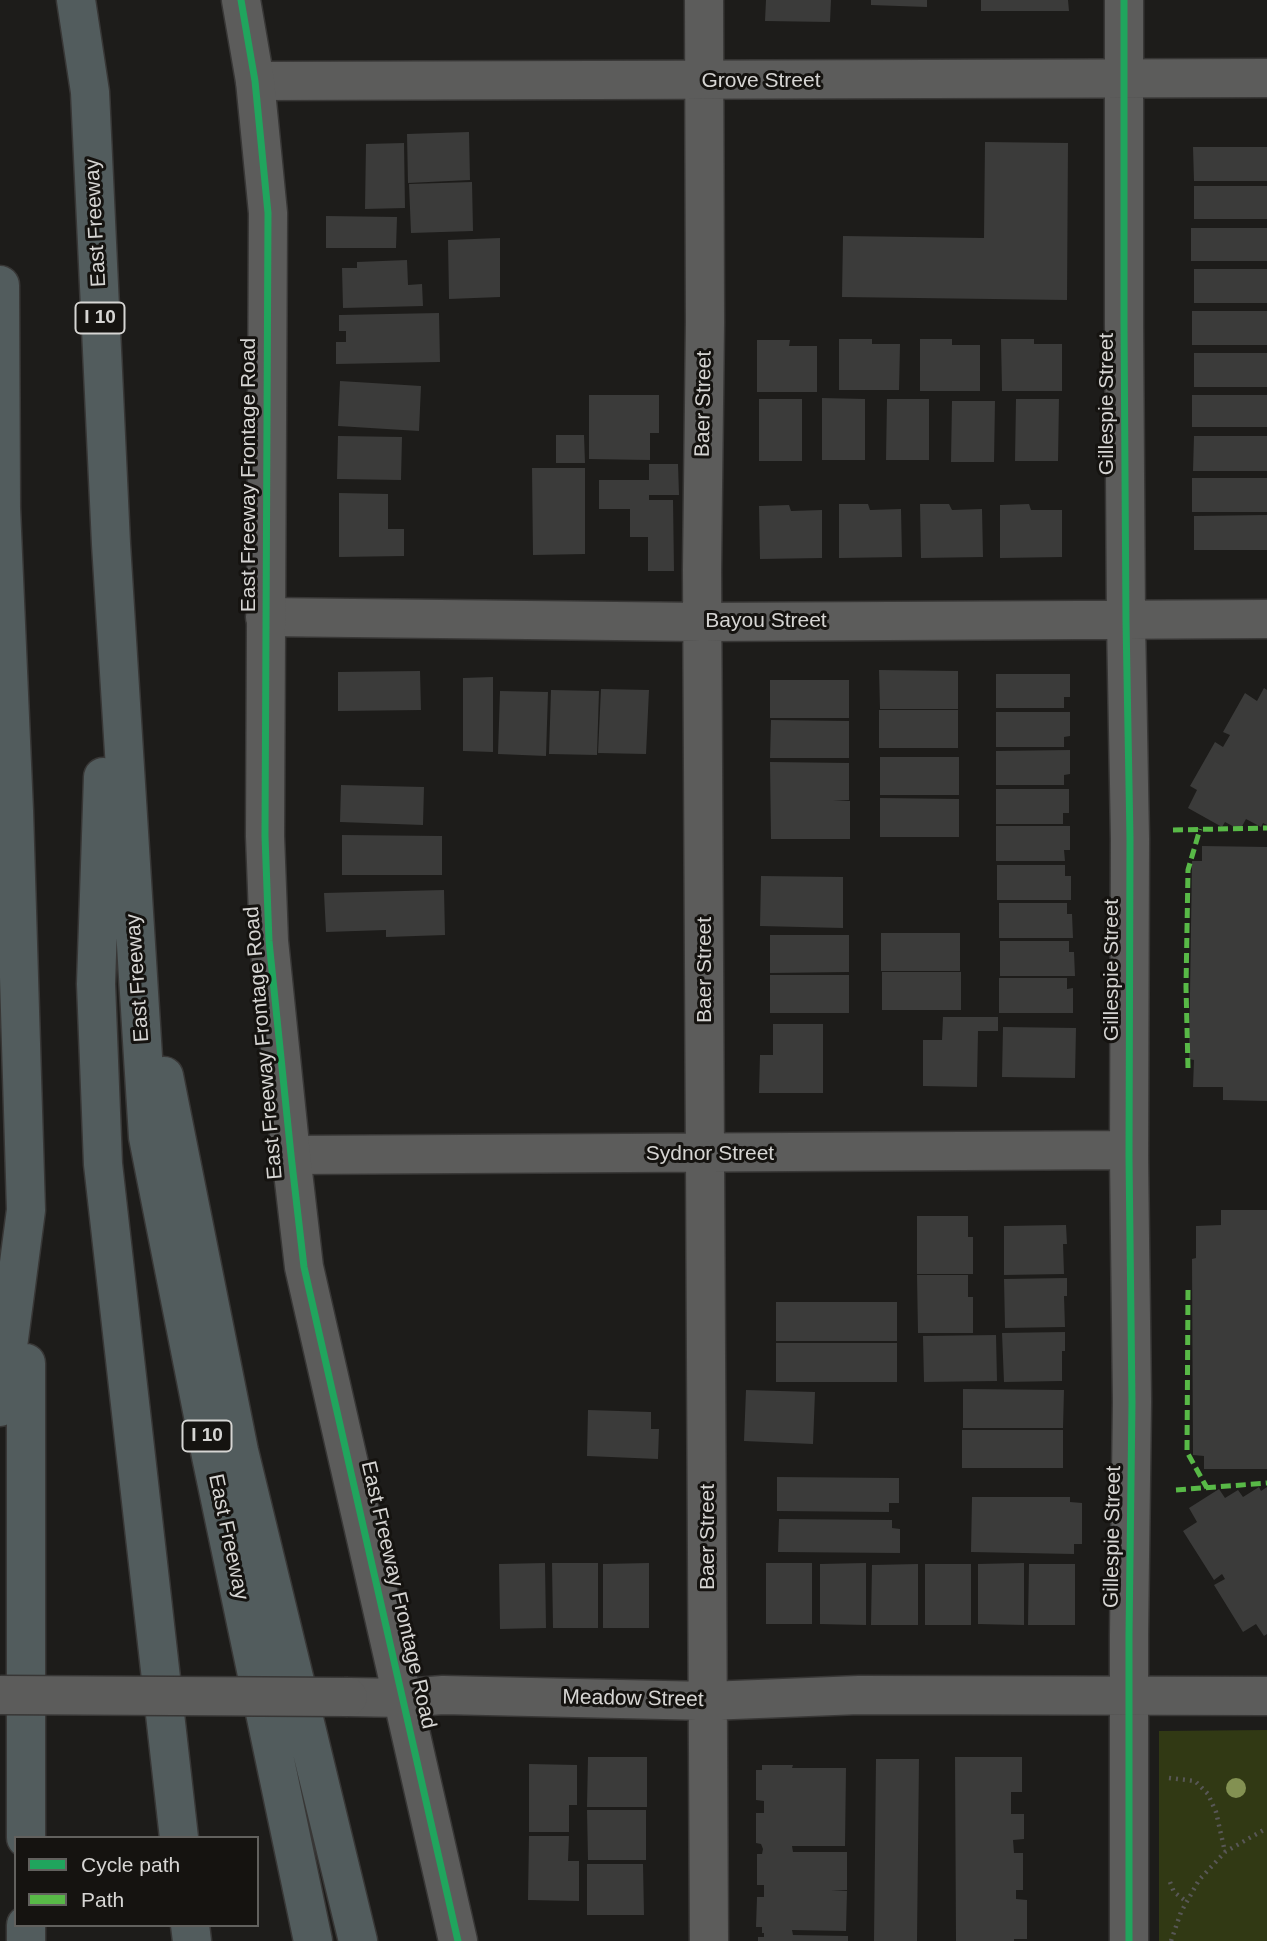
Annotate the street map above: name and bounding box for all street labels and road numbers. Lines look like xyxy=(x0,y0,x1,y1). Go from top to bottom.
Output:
street label: Grove Street xyxy=(701,68,821,94)
street label: East Freeway xyxy=(80,158,112,288)
road number: I 10 xyxy=(76,302,124,334)
street label: Gillespie Street xyxy=(1094,333,1120,475)
street label: East Freeway Frontage Road xyxy=(236,338,262,612)
street label: Baer Street xyxy=(690,351,718,457)
street label: Bayou Street xyxy=(705,608,827,634)
street label: Gillespie Street xyxy=(1099,899,1125,1041)
street label: East Freeway Frontage Road xyxy=(239,905,289,1181)
street label: East Freeway xyxy=(121,913,155,1043)
street label: Baer Street xyxy=(692,917,718,1023)
street label: Sydnor Street xyxy=(646,1141,774,1167)
road number: I 10 xyxy=(182,1420,232,1452)
street label: East Freeway Frontage Road xyxy=(355,1459,441,1731)
street label: Gillespie Street xyxy=(1099,1466,1127,1608)
street label: East Freeway xyxy=(202,1472,254,1602)
street label: Baer Street xyxy=(695,1484,721,1590)
street label: Meadow Street xyxy=(562,1685,704,1713)

